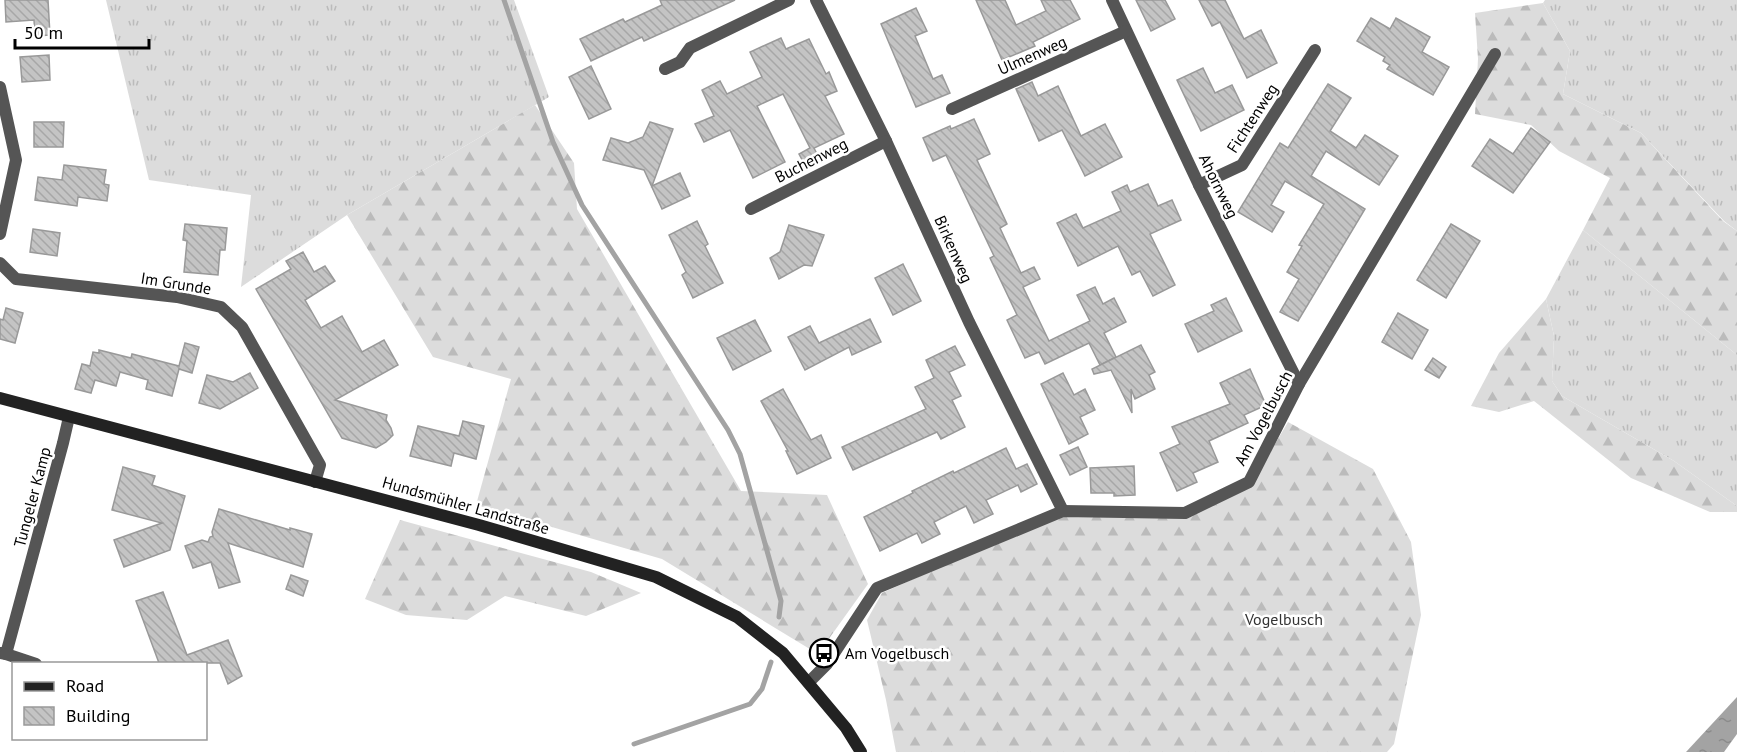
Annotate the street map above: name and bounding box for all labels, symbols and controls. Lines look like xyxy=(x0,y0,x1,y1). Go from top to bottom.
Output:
scale bar xyxy=(15,12,148,50)
text: 50 m xyxy=(24,21,63,44)
street label: Ulmenweg xyxy=(995,31,1069,79)
street label: Fichtenweg xyxy=(1222,80,1282,156)
street label: Buchenweg xyxy=(771,133,851,187)
street label: Ahornweg xyxy=(1195,151,1243,221)
street label: Birkenweg xyxy=(930,212,978,286)
street label: Im Grunde xyxy=(139,268,213,298)
street label: Am Vogelbusch xyxy=(1230,367,1296,469)
street label: Tungeler Kamp xyxy=(9,445,55,549)
street label: Hundsmühler Landstraße xyxy=(380,472,552,538)
park label: Vogelbusch xyxy=(1244,609,1323,629)
bus stop icon: Am Vogelbusch xyxy=(808,637,840,669)
place label: Am Vogelbusch xyxy=(845,643,949,663)
legend xyxy=(12,662,207,740)
text: Road xyxy=(66,674,104,697)
text: Building xyxy=(66,704,130,727)

